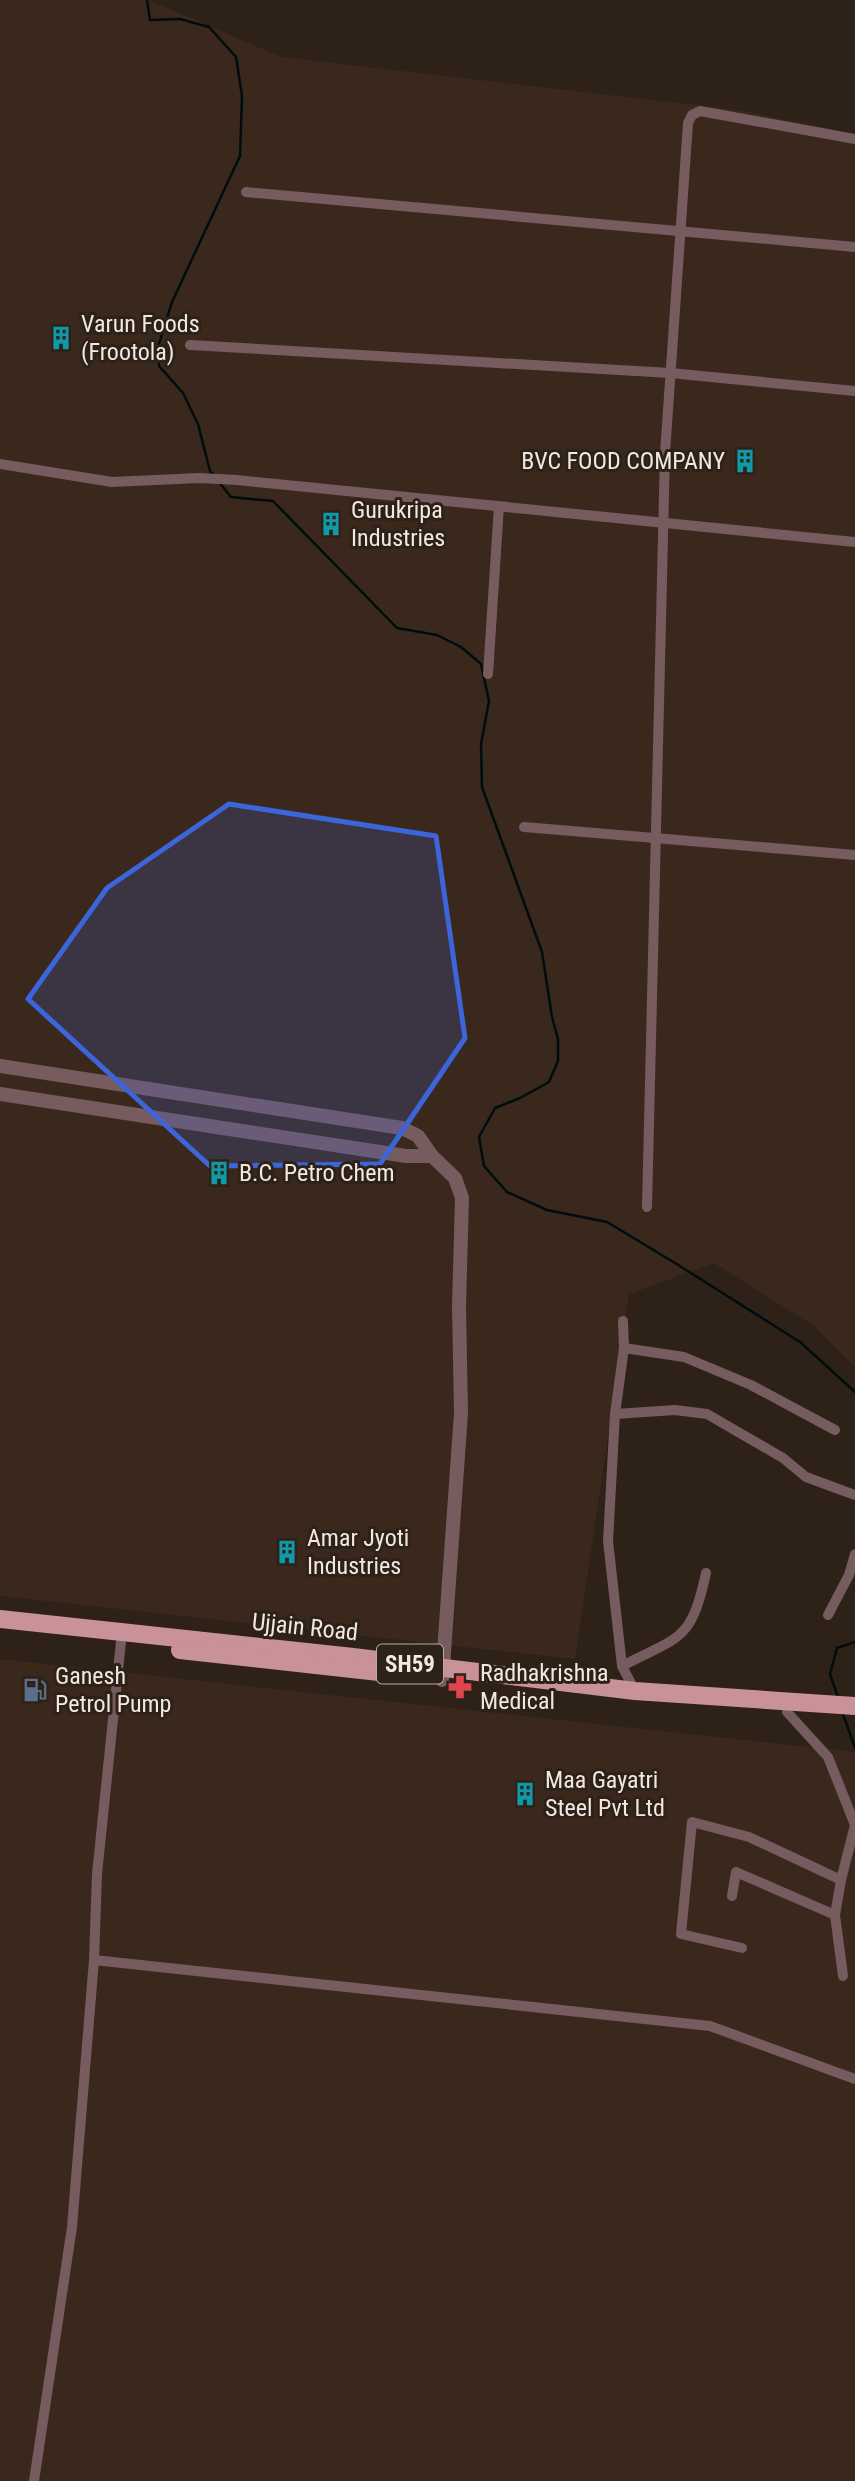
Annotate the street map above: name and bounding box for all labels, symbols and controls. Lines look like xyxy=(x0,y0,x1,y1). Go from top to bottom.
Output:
place label: Varun Foods (Frootola) xyxy=(81,310,200,366)
building icon: Varun Foods (Frootola) xyxy=(47,324,75,352)
place label: BVC FOOD COMPANY xyxy=(521,447,725,475)
building icon: BVC FOOD COMPANY xyxy=(731,447,759,475)
place label: Gurukripa Industries xyxy=(351,496,445,552)
building icon: Gurukripa Industries xyxy=(317,510,345,538)
building icon: B.C. Petro Chem xyxy=(205,1159,233,1187)
place label: B.C. Petro Chem xyxy=(239,1159,395,1187)
place label: Amar Jyoti Industries xyxy=(307,1524,409,1580)
building icon: Amar Jyoti Industries xyxy=(273,1538,301,1566)
street label: Ujjain Road xyxy=(251,1608,359,1646)
road number: SH59 xyxy=(377,1644,443,1684)
place label: Radhakrishna Medical xyxy=(480,1659,609,1715)
place label: Ganesh Petrol Pump xyxy=(55,1662,171,1718)
pharmacy icon: Radhakrishna Medical xyxy=(446,1673,474,1701)
fuel station icon: Ganesh Petrol Pump xyxy=(21,1676,49,1704)
place label: Maa Gayatri Steel Pvt Ltd xyxy=(545,1766,665,1822)
building icon: Maa Gayatri Steel Pvt Ltd xyxy=(511,1780,539,1808)

